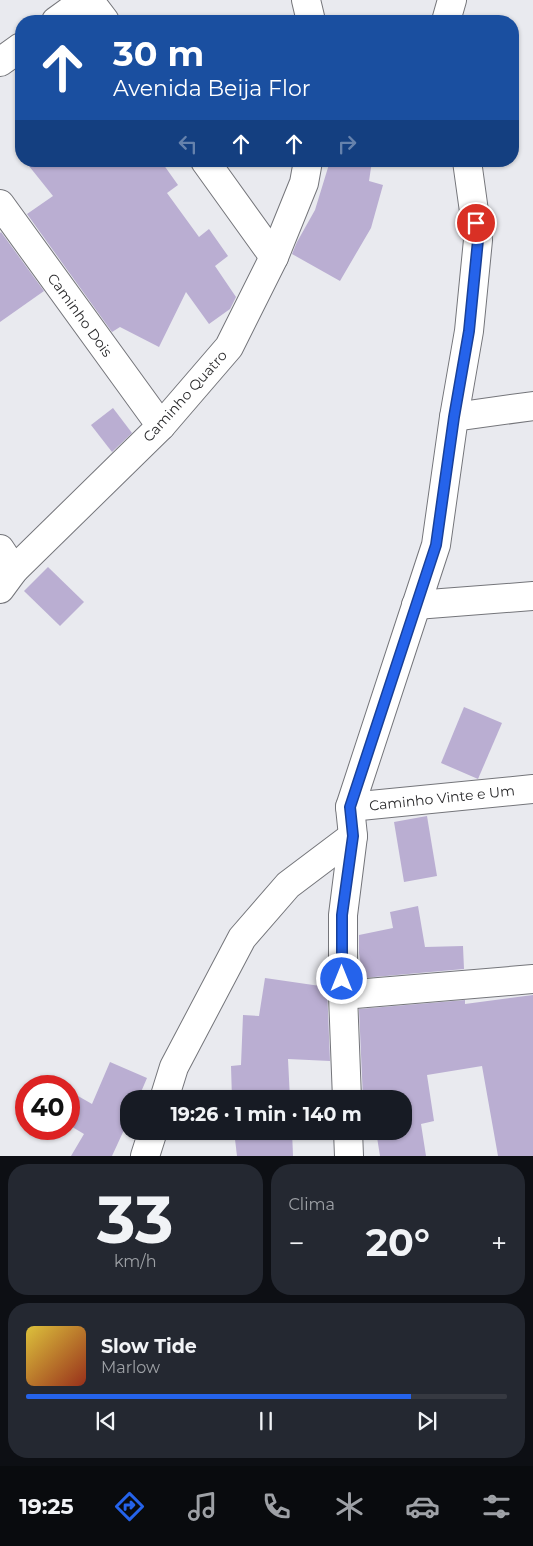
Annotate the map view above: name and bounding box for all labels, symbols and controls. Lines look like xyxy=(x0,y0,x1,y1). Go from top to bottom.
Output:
text: 30 m xyxy=(113,32,204,75)
icon: ahead xyxy=(30,35,95,100)
text: Avenida Beija Flor xyxy=(113,75,311,102)
icon: left xyxy=(174,130,202,158)
icon: ahead xyxy=(227,130,255,158)
icon: ahead xyxy=(280,130,308,158)
icon: right xyxy=(333,130,361,158)
pin xyxy=(455,202,497,244)
icon: arrive xyxy=(462,209,490,237)
street label: Caminho Dois xyxy=(44,270,116,360)
street label: Caminho Quatro xyxy=(139,346,231,446)
street label: Caminho Vinte e Um xyxy=(368,781,516,815)
position arrow xyxy=(315,952,367,1004)
speed limit sign: 40 xyxy=(15,1075,80,1140)
text: 19:26 · 1 min · 140 m xyxy=(170,1103,362,1126)
text: 33 xyxy=(97,1180,174,1259)
text: Clima xyxy=(289,1195,335,1214)
text: 20° xyxy=(366,1219,430,1266)
text: − xyxy=(289,1226,305,1260)
text: + xyxy=(491,1226,507,1260)
text: km/h xyxy=(114,1252,157,1271)
text: Slow Tide xyxy=(101,1335,197,1358)
text: Marlow xyxy=(101,1358,160,1377)
icon: previous xyxy=(92,1407,120,1435)
icon: pause xyxy=(252,1407,280,1435)
icon: next xyxy=(413,1407,441,1435)
icon: directions xyxy=(112,1489,147,1524)
icon: music xyxy=(185,1489,220,1524)
icon: phone xyxy=(259,1489,294,1524)
icon: climate xyxy=(332,1489,367,1524)
icon: car xyxy=(405,1489,440,1524)
icon: filters xyxy=(479,1489,514,1524)
text: 19:25 xyxy=(19,1493,74,1520)

